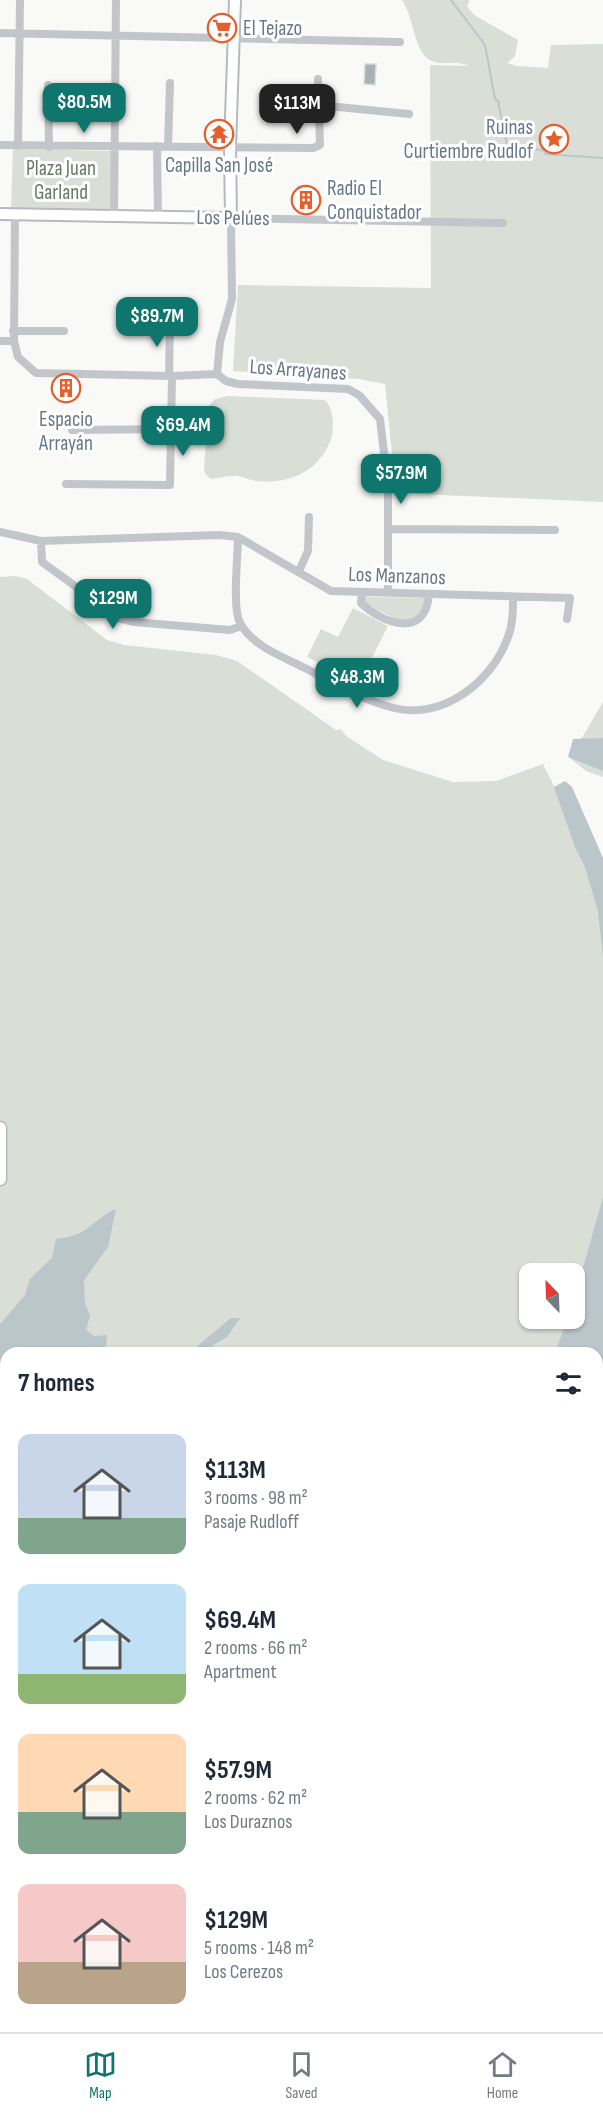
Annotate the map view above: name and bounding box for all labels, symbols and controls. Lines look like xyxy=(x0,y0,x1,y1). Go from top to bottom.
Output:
supermarket icon: El Tejazo xyxy=(206,12,238,44)
place label: El Tejazo xyxy=(243,16,302,41)
pin: $80.5M xyxy=(35,83,133,134)
pin: $113M xyxy=(255,84,339,135)
text: $80.5M xyxy=(57,90,111,114)
text: $113M xyxy=(273,91,321,115)
place label: Ruinas Curtiembre Rudlof xyxy=(404,115,534,164)
temple icon: Capilla San José xyxy=(203,118,235,150)
place icon: Ruinas Curtiembre Rudlof xyxy=(538,123,570,155)
place label: Capilla San José xyxy=(165,153,273,178)
park label: Plaza Juan Garland xyxy=(26,156,96,205)
place label: Radio El Conquistador xyxy=(327,176,422,225)
building icon: Radio El Conquistador xyxy=(290,184,322,216)
street label: Los Pelúes xyxy=(196,205,270,231)
pin: $89.7M xyxy=(108,297,206,348)
text: $89.7M xyxy=(130,304,184,328)
street label: Los Arrayanes xyxy=(249,354,347,386)
building icon: Espacio Arrayán xyxy=(50,372,82,404)
pin: $69.4M xyxy=(134,406,232,457)
place label: Espacio Arrayán xyxy=(38,407,93,456)
text: $69.4M xyxy=(155,413,211,437)
pin: $57.9M xyxy=(352,454,450,505)
text: $57.9M xyxy=(375,461,427,485)
street label: Los Manzanos xyxy=(348,562,446,590)
pin: $129M xyxy=(71,579,155,630)
text: $129M xyxy=(88,586,138,610)
pin: $48.3M xyxy=(308,658,406,709)
text: $48.3M xyxy=(329,665,385,689)
north arrow xyxy=(519,1263,585,1329)
map controls xyxy=(519,1263,585,1329)
icon: filters xyxy=(552,1367,585,1400)
text: 7 homes xyxy=(18,1368,95,1399)
text: $113M xyxy=(204,1455,266,1486)
icon: home xyxy=(66,1458,138,1530)
text: 3 rooms · 98 m² xyxy=(204,1486,308,1510)
text: Pasaje Rudloff xyxy=(204,1510,299,1534)
text: $69.4M xyxy=(204,1605,276,1636)
icon: home xyxy=(66,1608,138,1680)
text: 2 rooms · 66 m² xyxy=(204,1636,308,1660)
text: Apartment xyxy=(204,1660,277,1684)
text: $57.9M xyxy=(204,1755,272,1786)
icon: home xyxy=(66,1758,138,1830)
text: 2 rooms · 62 m² xyxy=(204,1786,307,1810)
text: Los Duraznos xyxy=(204,1810,292,1834)
text: $129M xyxy=(204,1905,268,1936)
icon: home xyxy=(66,1908,138,1980)
text: 5 rooms · 148 m² xyxy=(204,1936,314,1960)
text: Los Cerezos xyxy=(204,1960,283,1984)
tab: Map xyxy=(84,2048,117,2103)
tab: Saved xyxy=(285,2048,318,2103)
tab: Home xyxy=(486,2048,519,2103)

